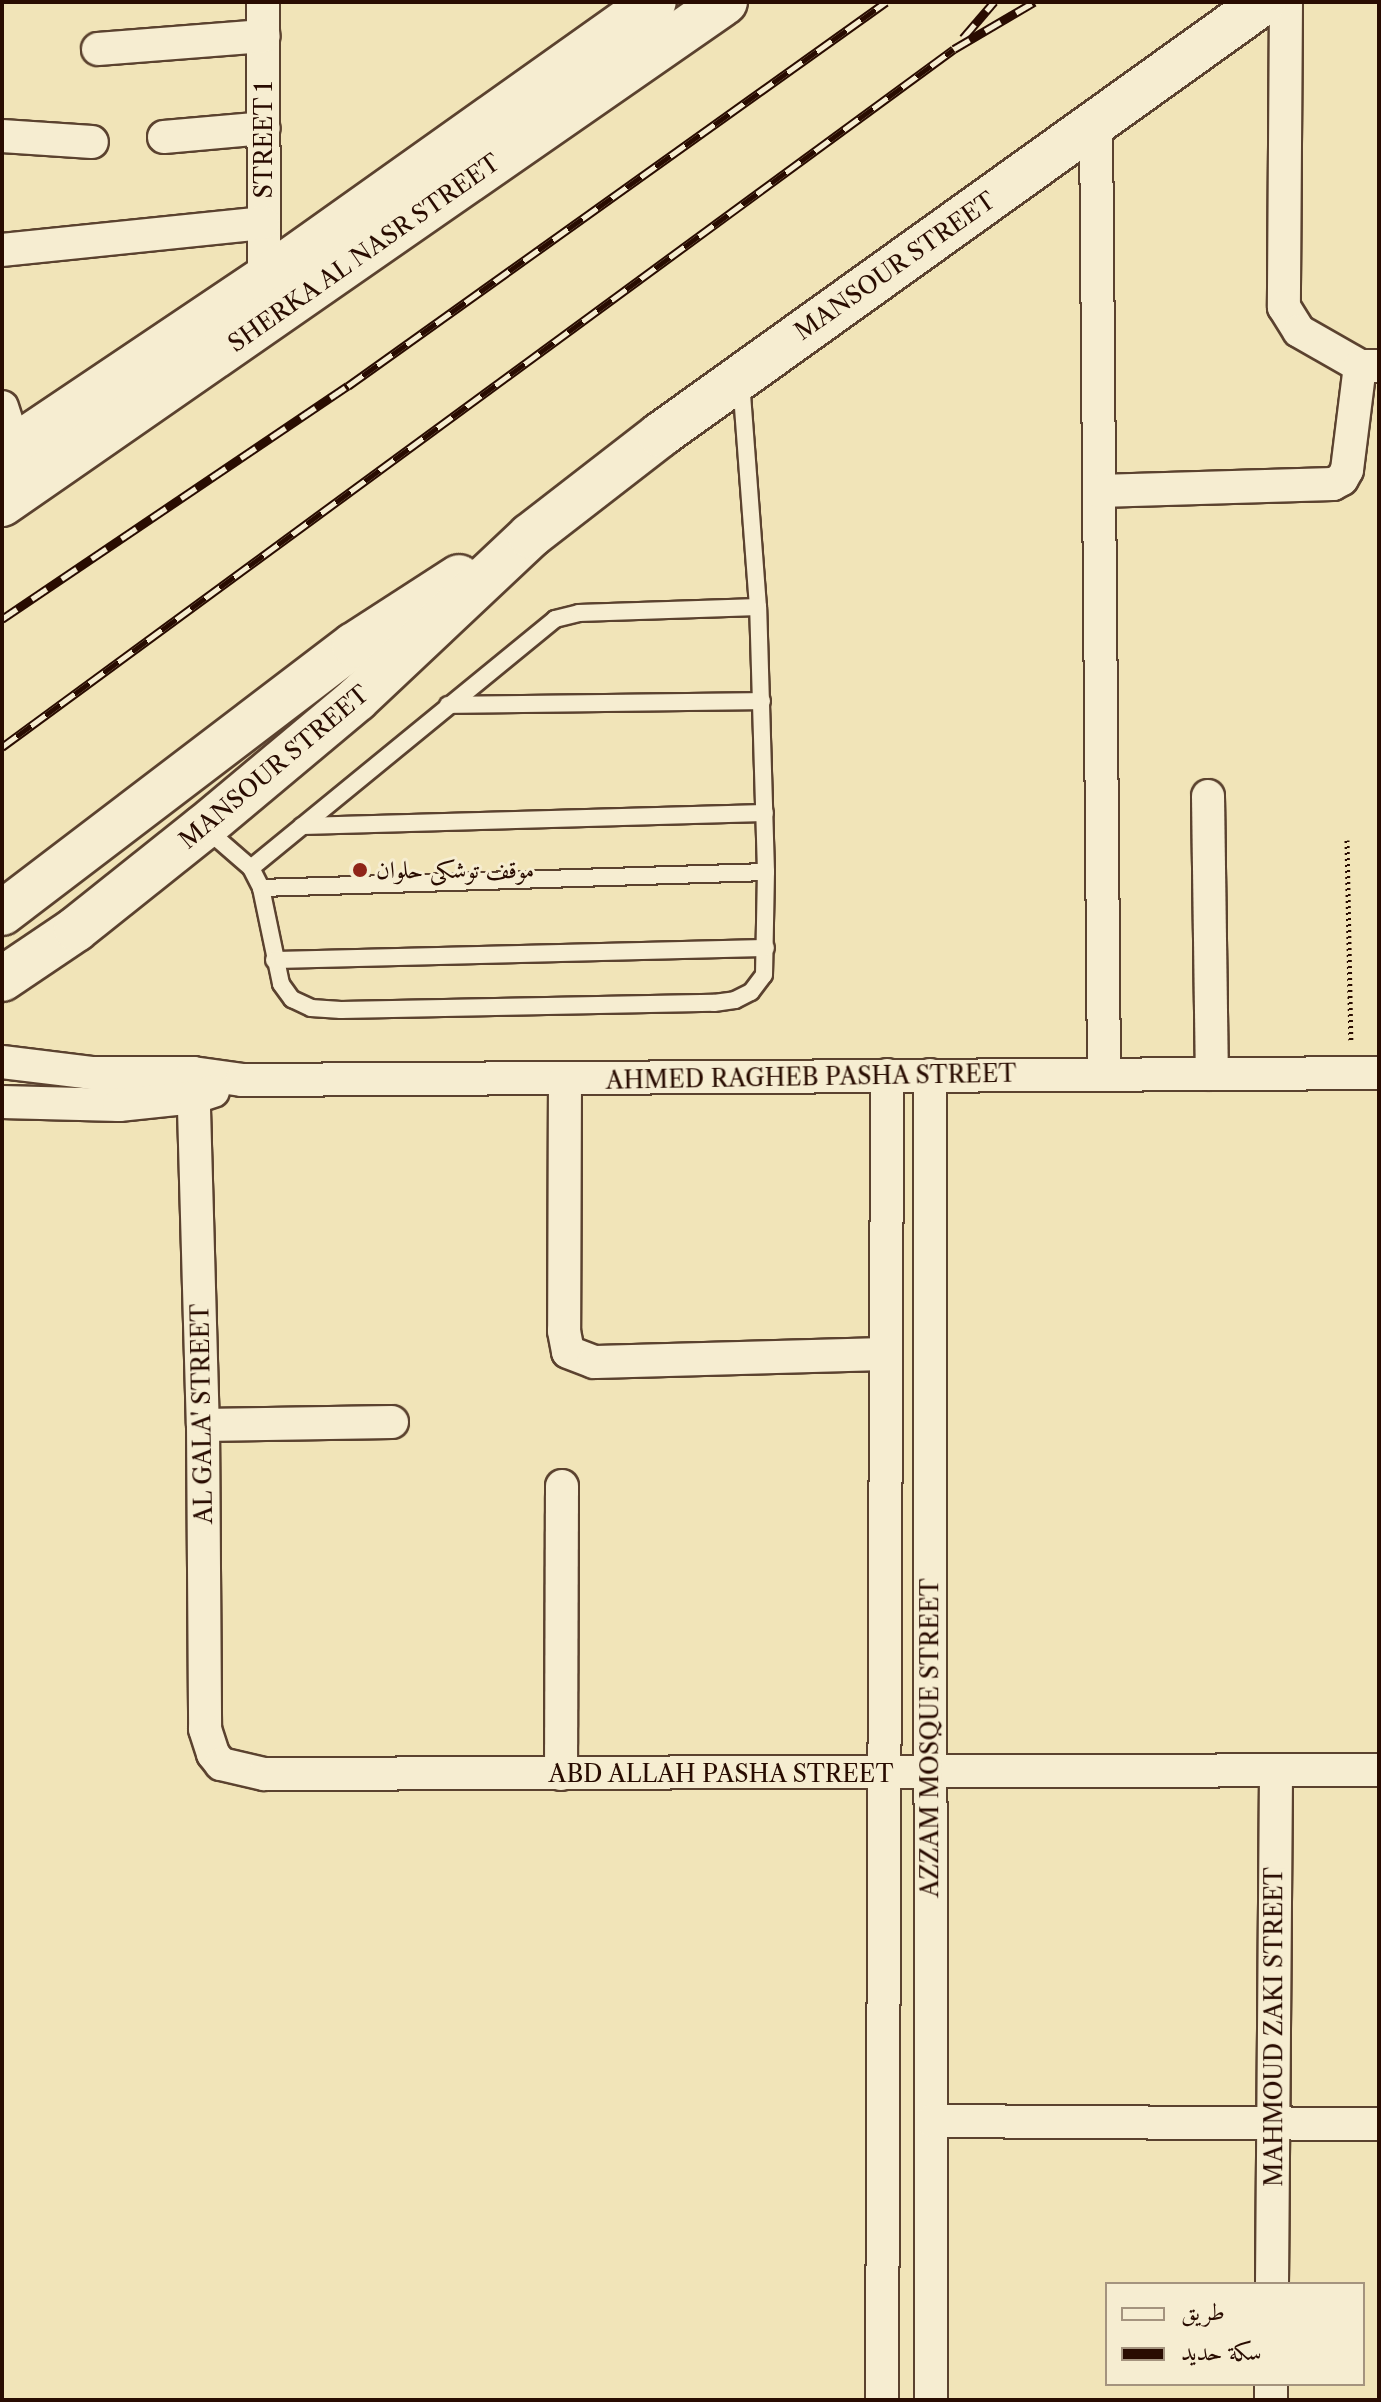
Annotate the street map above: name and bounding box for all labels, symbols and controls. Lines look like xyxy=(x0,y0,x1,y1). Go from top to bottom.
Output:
street label: STREET 1 xyxy=(250,81,278,199)
street label: SHERKA AL NASR STREET xyxy=(221,147,507,359)
street label: MANSOUR STREET xyxy=(789,186,1001,346)
street label: MANSOUR STREET xyxy=(173,679,375,855)
place label: موقف توشكى حلوان xyxy=(376,856,534,884)
marker: موقف توشكى حلوان xyxy=(351,861,369,879)
street label: AHMED RAGHEB PASHA STREET xyxy=(605,1059,1017,1095)
street label: AL GALA' STREET xyxy=(186,1303,218,1525)
street label: AZZAM MOSQUE STREET xyxy=(916,1578,944,1898)
street label: ABD ALLAH PASHA STREET xyxy=(548,1760,894,1788)
street label: MAHMOUD ZAKI STREET xyxy=(1260,1867,1288,2187)
legend xyxy=(1105,2282,1365,2386)
text: طريق xyxy=(1181,2297,1225,2326)
text: سكة حديد xyxy=(1181,2337,1262,2366)

